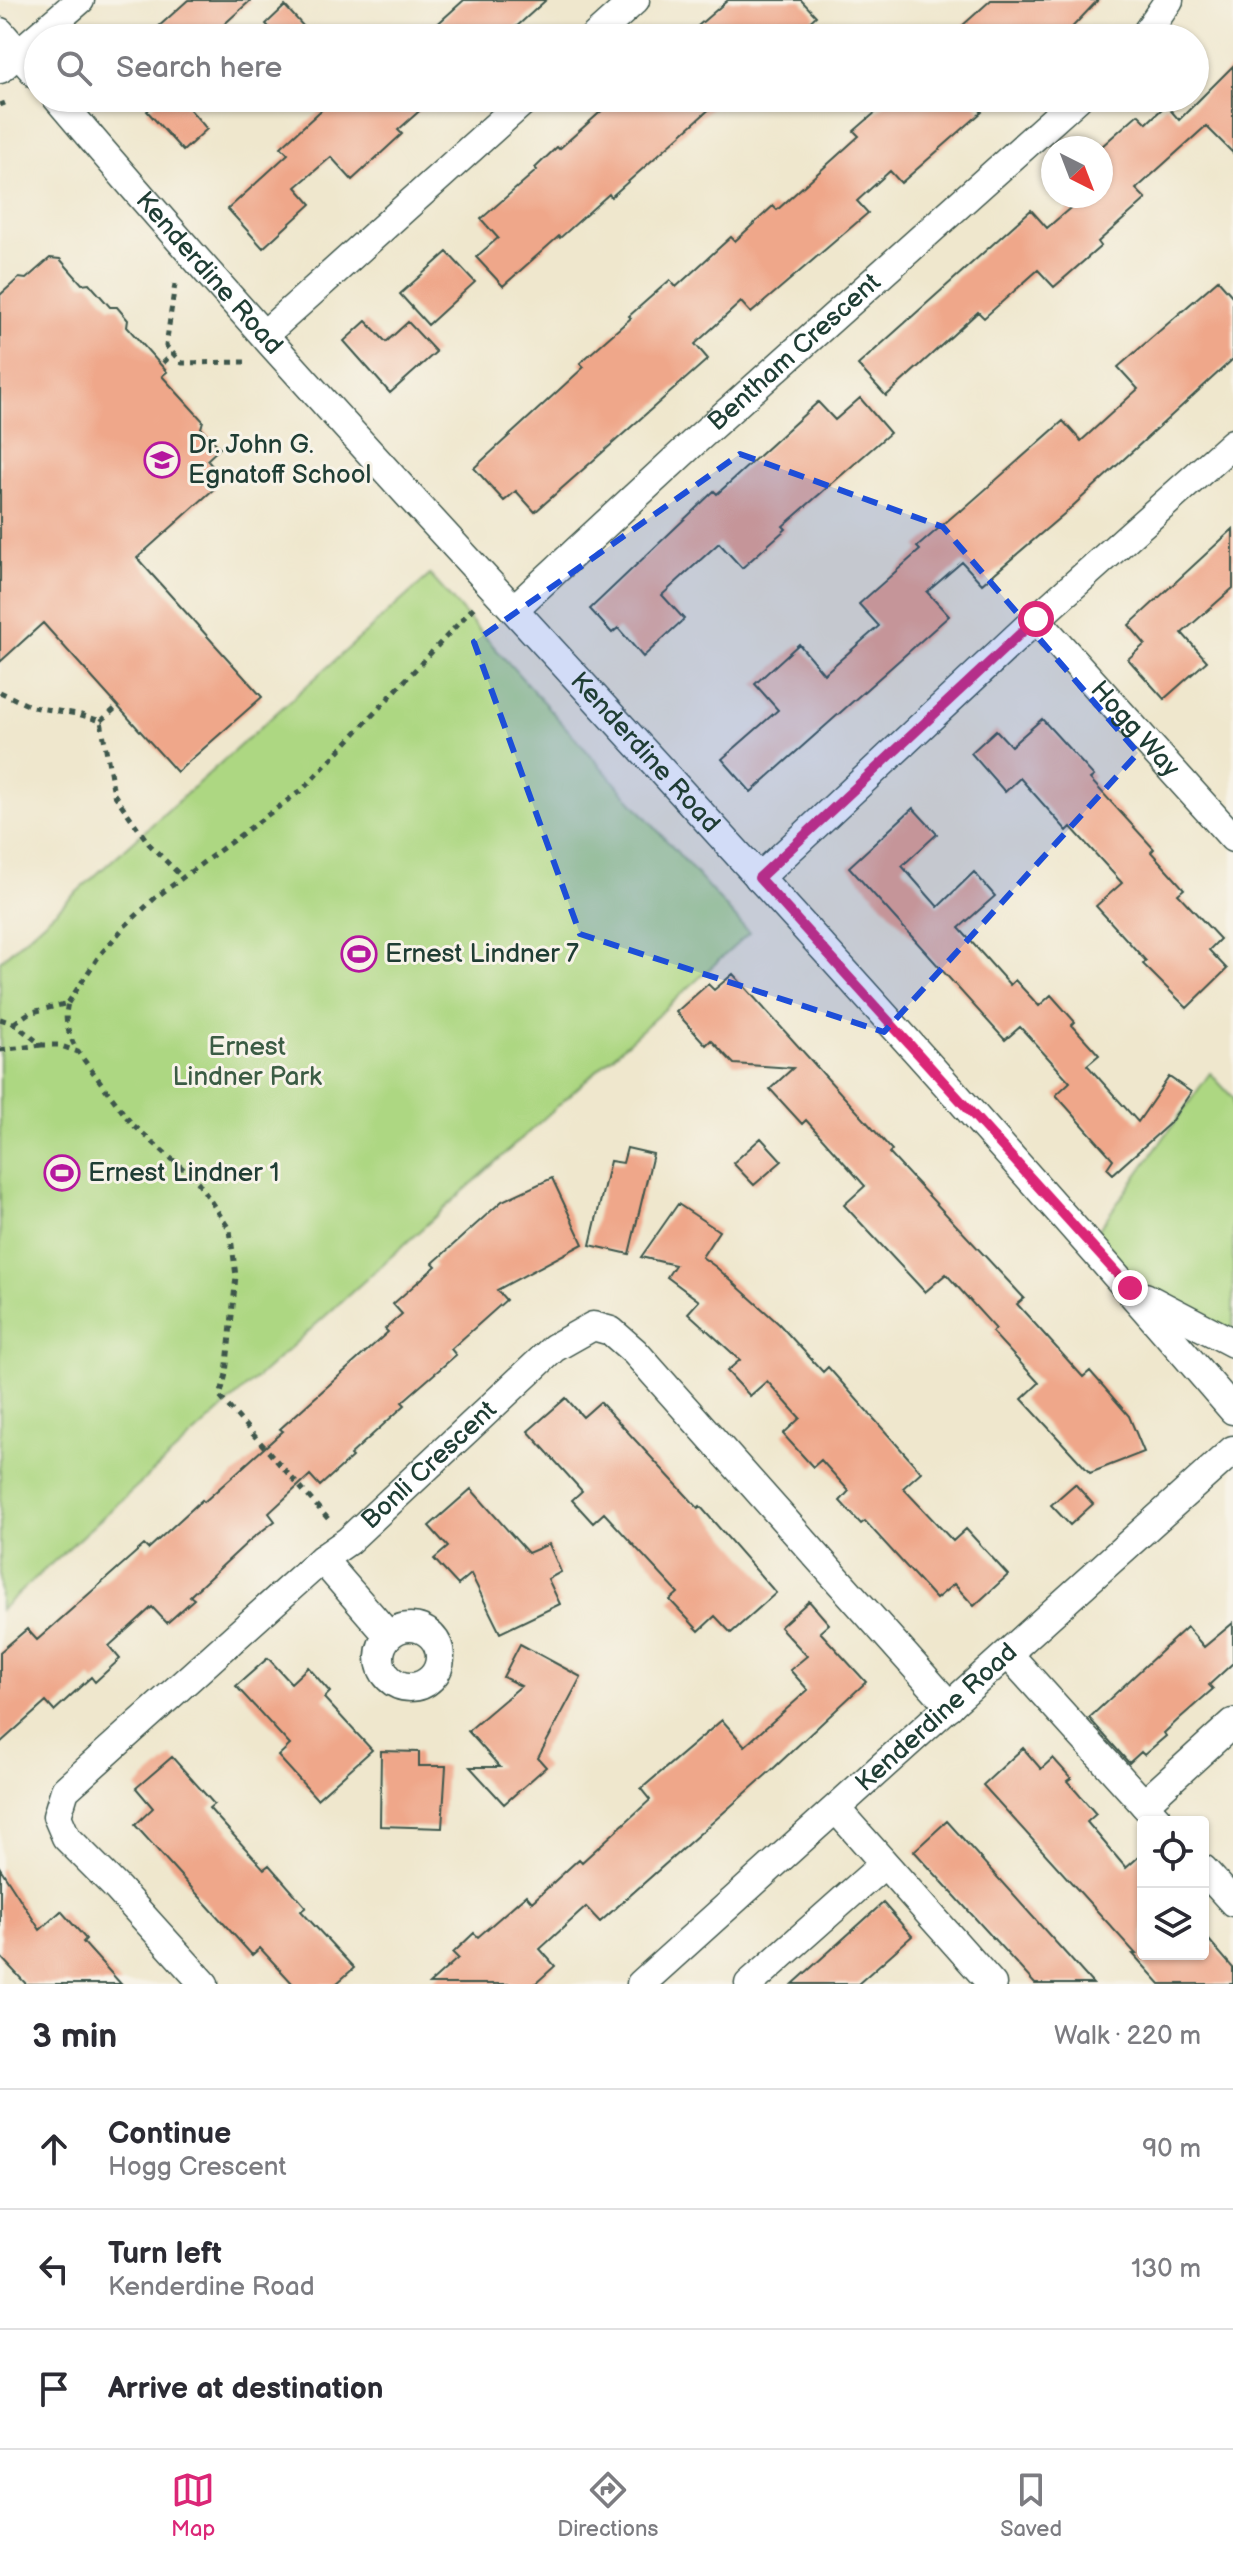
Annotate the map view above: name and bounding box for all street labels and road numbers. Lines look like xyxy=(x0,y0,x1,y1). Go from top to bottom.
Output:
street label: Kenderdine Road xyxy=(129,185,289,361)
street label: Bentham Crescent xyxy=(702,267,887,438)
street label: Kenderdine Road xyxy=(564,666,726,839)
street label: Hogg Way xyxy=(1084,675,1186,784)
street label: Bonli Crescent xyxy=(355,1394,503,1536)
street label: Kenderdine Road xyxy=(849,1637,1024,1798)

